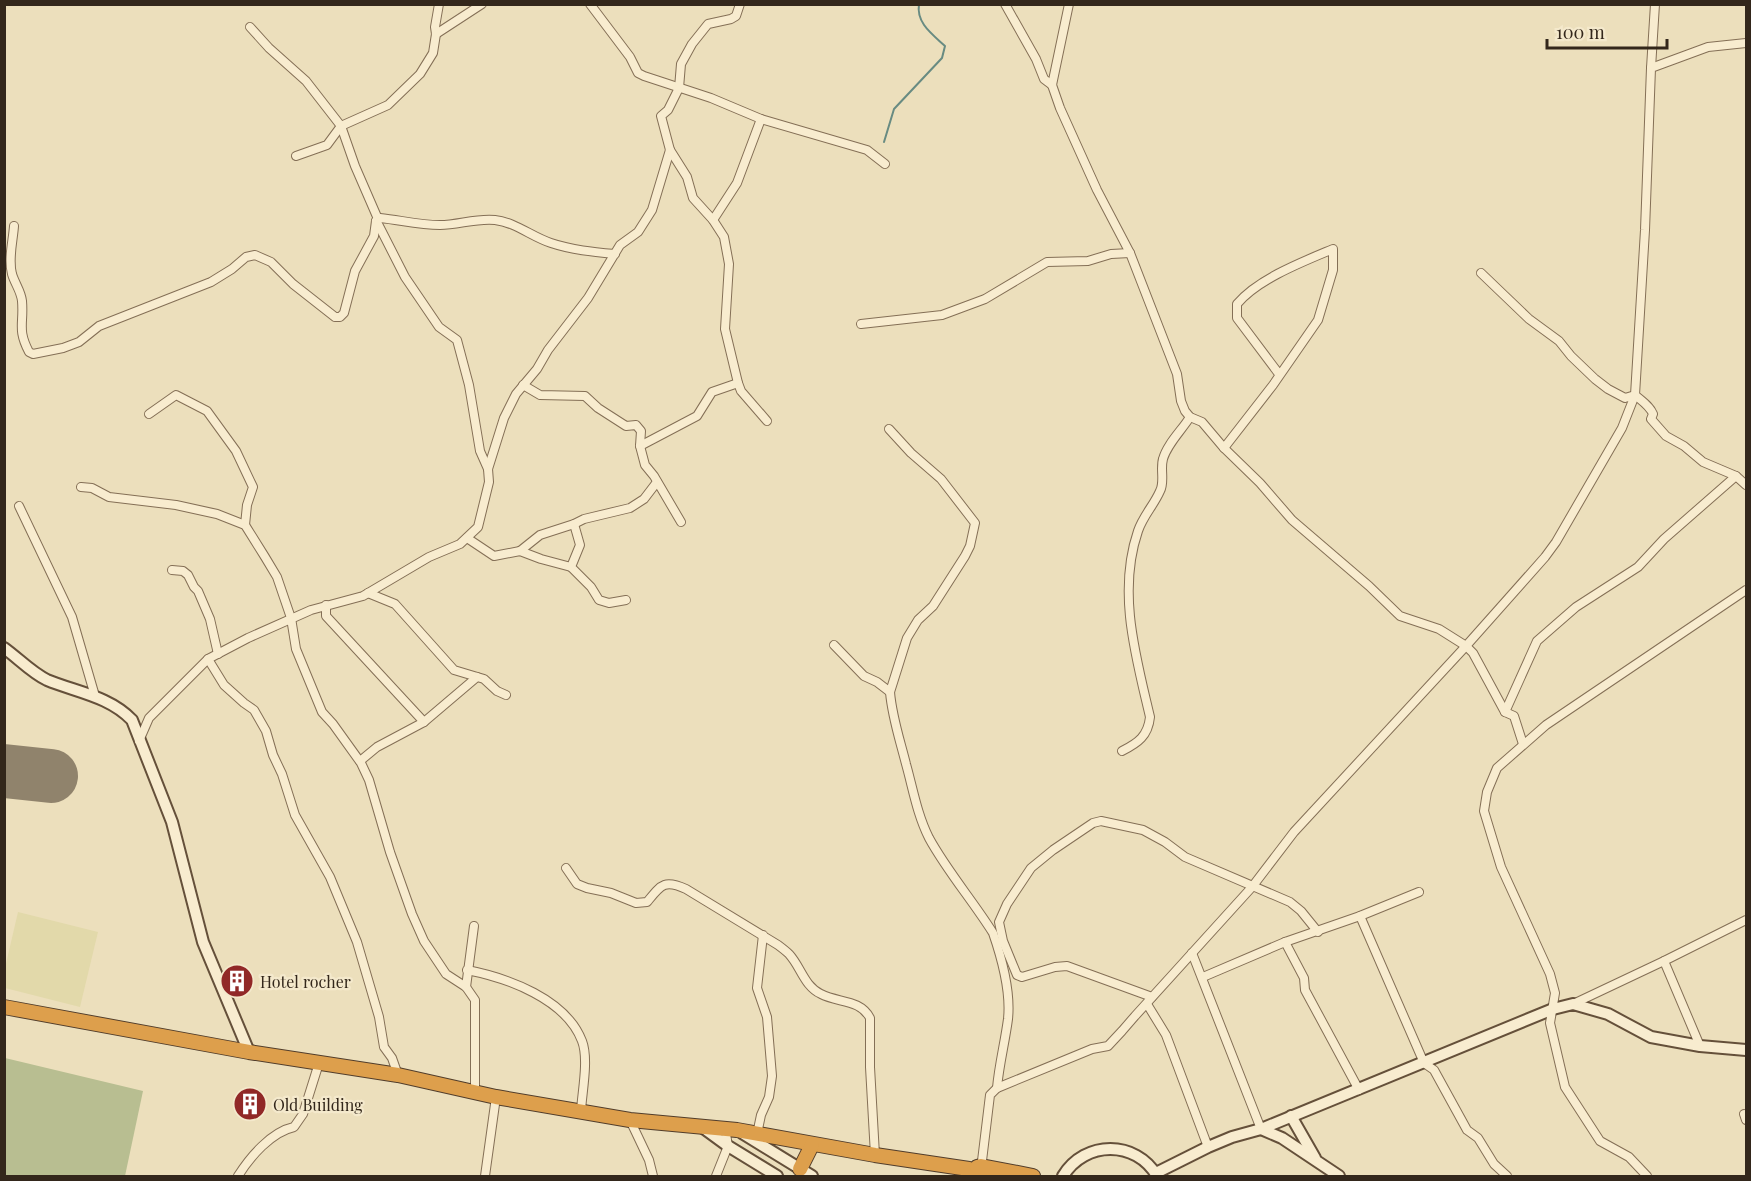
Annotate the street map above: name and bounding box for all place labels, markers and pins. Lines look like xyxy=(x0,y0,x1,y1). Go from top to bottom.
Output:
building icon: Hotel rocher xyxy=(219,963,255,999)
place label: Hotel rocher xyxy=(260,971,351,992)
building icon: Old Building xyxy=(232,1086,268,1122)
place label: Old Building xyxy=(273,1094,363,1115)

